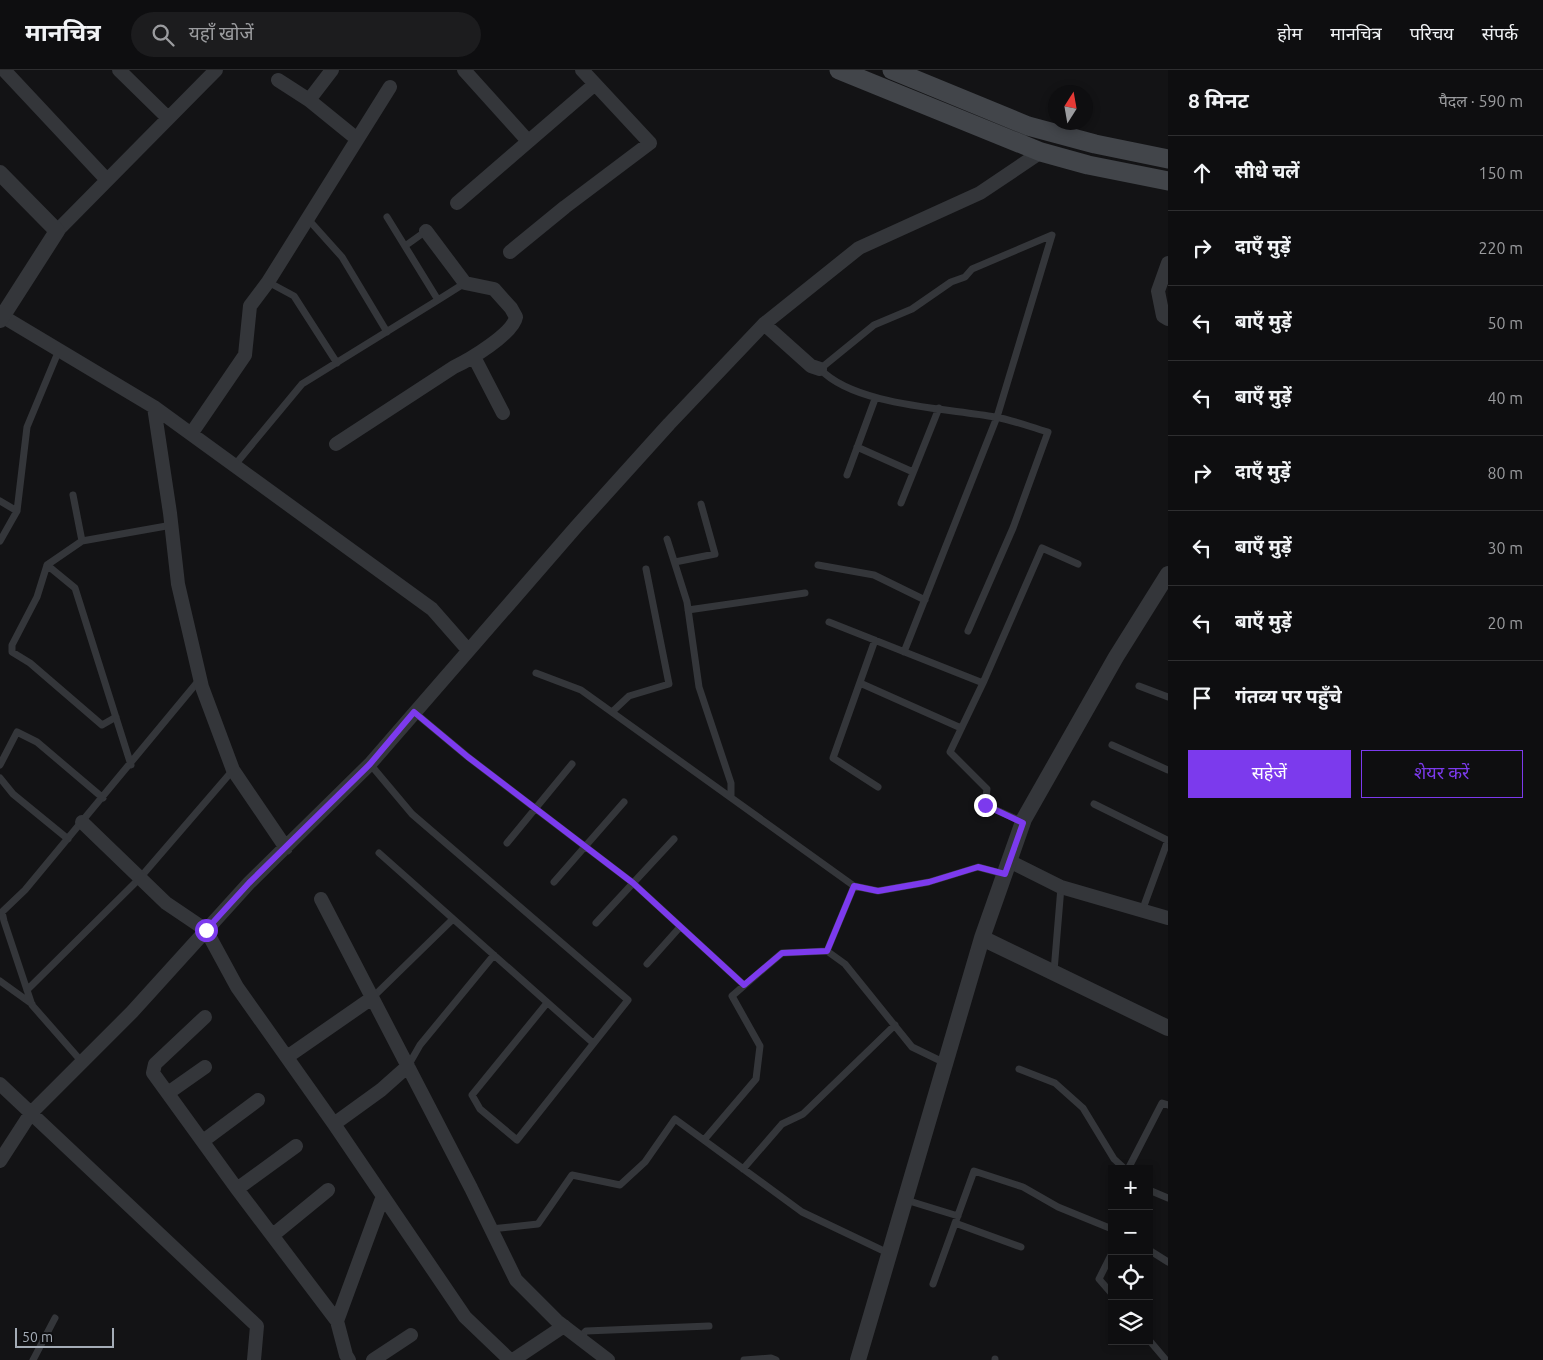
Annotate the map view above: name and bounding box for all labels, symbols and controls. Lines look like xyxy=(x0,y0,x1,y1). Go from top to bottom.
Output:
search box xyxy=(131,12,481,57)
text: मानचित्र xyxy=(25,19,101,46)
icon: search xyxy=(149,21,177,49)
text: यहाँ खोजें xyxy=(189,22,254,44)
text: होम xyxy=(1277,23,1302,43)
text: मानचित्र xyxy=(1330,23,1382,43)
text: परिचय xyxy=(1410,23,1454,43)
text: संपर्क xyxy=(1482,23,1518,43)
north arrow xyxy=(1048,85,1093,130)
text: 8 मिनट xyxy=(1188,88,1249,112)
text: पैदल · 590 m xyxy=(1439,92,1523,110)
icon: ahead xyxy=(1188,159,1216,187)
text: सीधे चलें xyxy=(1235,160,1299,182)
text: 150 m xyxy=(1478,164,1523,182)
icon: right xyxy=(1188,234,1216,262)
text: दाएँ मुड़ें xyxy=(1235,235,1291,257)
text: 220 m xyxy=(1478,239,1523,257)
icon: left xyxy=(1188,309,1216,337)
text: बाएँ मुड़ें xyxy=(1235,310,1292,332)
text: 50 m xyxy=(1487,314,1523,332)
icon: left xyxy=(1188,384,1216,412)
text: बाएँ मुड़ें xyxy=(1235,385,1292,407)
text: 40 m xyxy=(1487,389,1523,407)
icon: right xyxy=(1188,459,1216,487)
text: दाएँ मुड़ें xyxy=(1235,460,1291,482)
text: 80 m xyxy=(1487,464,1523,482)
icon: left xyxy=(1188,534,1216,562)
text: बाएँ मुड़ें xyxy=(1235,535,1292,557)
text: 30 m xyxy=(1487,539,1523,557)
icon: left xyxy=(1188,609,1216,637)
text: बाएँ मुड़ें xyxy=(1235,610,1292,632)
text: 20 m xyxy=(1487,614,1523,632)
icon: arrive xyxy=(1188,684,1216,712)
text: गंतव्य पर पहुँचे xyxy=(1235,685,1342,707)
button: सहेजें xyxy=(1188,750,1351,798)
button: शेयर करें xyxy=(1361,750,1523,798)
route end xyxy=(974,794,997,817)
route start xyxy=(195,919,218,942)
map controls xyxy=(1108,1165,1153,1345)
button: + xyxy=(1108,1165,1153,1210)
button: − xyxy=(1108,1210,1153,1255)
button: locate xyxy=(1108,1255,1153,1300)
button: layers xyxy=(1108,1300,1153,1345)
scale bar xyxy=(15,1325,114,1348)
text: 50 m xyxy=(22,1329,53,1345)

